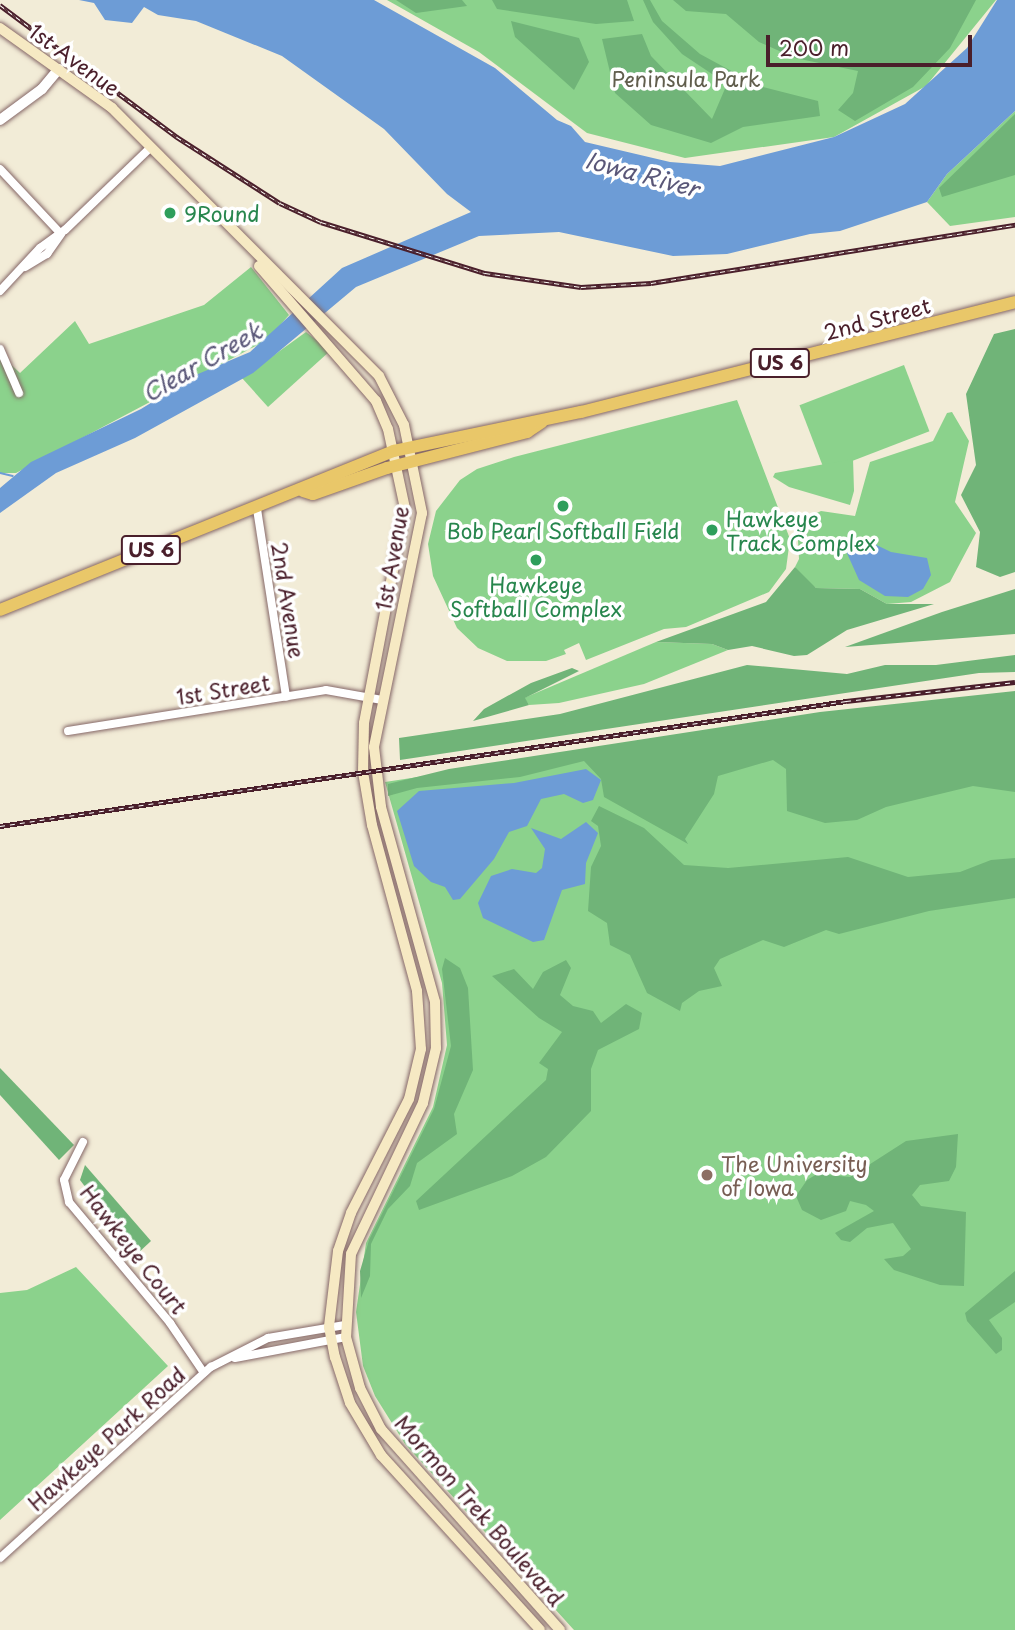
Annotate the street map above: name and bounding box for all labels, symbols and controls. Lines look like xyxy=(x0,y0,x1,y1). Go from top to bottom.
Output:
street label: 1st Avenue xyxy=(24,17,126,101)
scale bar xyxy=(770,21,976,65)
text: 200 m xyxy=(779,31,849,63)
park label: Peninsula Park xyxy=(612,65,760,91)
water label: Iowa River xyxy=(583,146,701,202)
place label: 9Round xyxy=(184,200,260,226)
marker: 9Round xyxy=(162,205,178,221)
street label: 2nd Street xyxy=(821,292,933,344)
water label: Clear Creek xyxy=(137,316,267,408)
road number: US 6 xyxy=(748,348,812,378)
marker: Bob Pearl Softball Field xyxy=(555,498,571,514)
street label: 1st Avenue xyxy=(369,503,413,613)
place label: Hawkeye Track Complex xyxy=(726,505,878,555)
place label: Bob Pearl Softball Field xyxy=(446,517,680,543)
marker: Hawkeye Track Complex xyxy=(704,522,720,538)
road number: US 6 xyxy=(120,534,182,566)
street label: 2nd Avenue xyxy=(267,540,311,660)
marker: Hawkeye Softball Complex xyxy=(528,552,544,568)
place label: Hawkeye Softball Complex xyxy=(450,571,622,621)
street label: 1st Street xyxy=(173,669,273,709)
place label: The University of Iowa xyxy=(721,1150,866,1200)
marker: The University of Iowa xyxy=(699,1167,715,1183)
street label: Hawkeye Court xyxy=(76,1179,192,1319)
street label: Hawkeye Park Road xyxy=(22,1360,190,1516)
street label: Mormon Trek Boulevard xyxy=(390,1409,570,1611)

